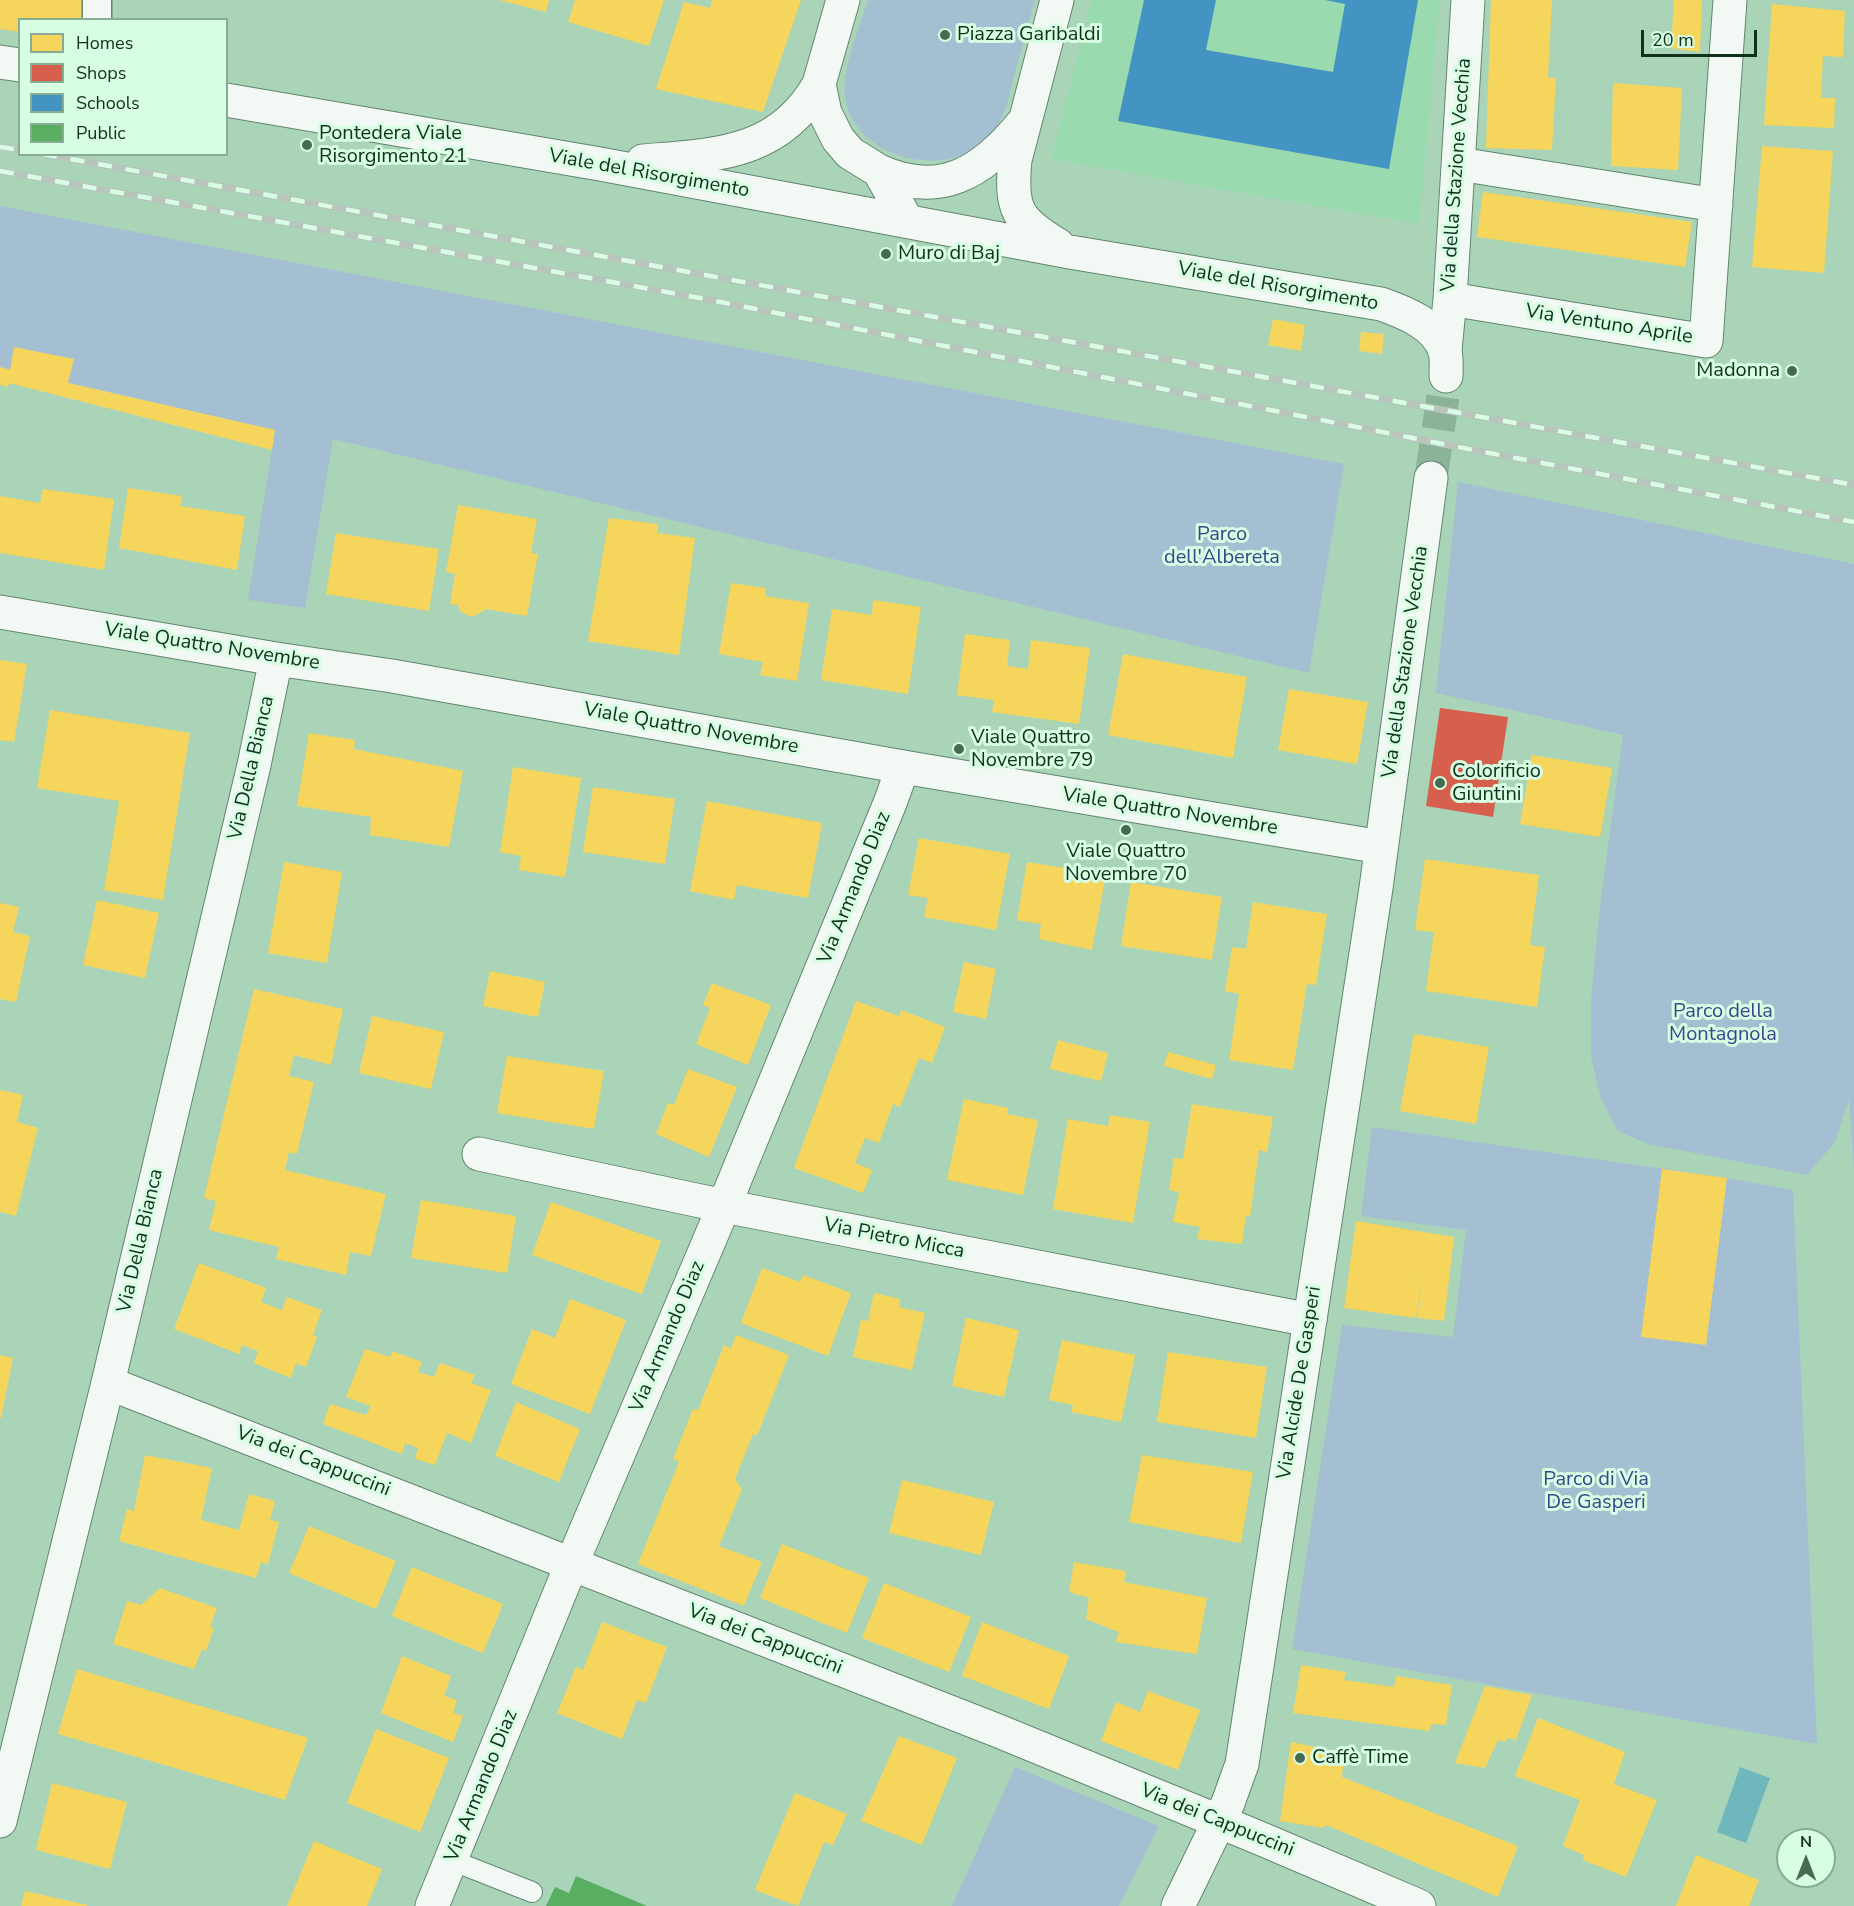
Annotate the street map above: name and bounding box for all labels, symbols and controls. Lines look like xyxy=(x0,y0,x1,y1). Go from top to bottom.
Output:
legend xyxy=(18,18,228,156)
scale bar xyxy=(1644,18,1760,56)
place label: Piazza Garibaldi xyxy=(957,23,1100,47)
marker: Piazza Garibaldi xyxy=(938,28,952,42)
text: 20 m xyxy=(1652,28,1694,52)
text: Homes xyxy=(76,31,133,55)
street label: Via della Stazione Vecchia xyxy=(1437,57,1477,293)
text: Shops xyxy=(76,61,126,85)
text: Schools xyxy=(76,91,140,115)
text: Public xyxy=(76,121,126,145)
place label: Pontedera Viale Risorgimento 21 xyxy=(319,122,467,169)
marker: Pontedera Viale Risorgimento 21 xyxy=(300,138,314,152)
street label: Viale del Risorgimento xyxy=(547,145,751,203)
place label: Muro di Baj xyxy=(898,242,1000,266)
marker: Muro di Baj xyxy=(879,247,893,261)
street label: Viale del Risorgimento xyxy=(1176,258,1380,316)
street label: Via Ventuno Aprile xyxy=(1524,300,1694,350)
place label: Madonna xyxy=(1696,359,1780,383)
marker: Madonna xyxy=(1785,364,1799,378)
park label: Parco dell'Albereta xyxy=(1164,523,1280,570)
street label: Via della Stazione Vecchia xyxy=(1378,544,1434,780)
street label: Viale Quattro Novembre xyxy=(103,618,321,676)
street label: Via Della Bianca xyxy=(224,694,280,842)
street label: Viale Quattro Novembre xyxy=(582,698,800,760)
place label: Viale Quattro Novembre 79 xyxy=(971,726,1093,773)
marker: Viale Quattro Novembre 79 xyxy=(952,742,966,756)
place label: Colorificio Giuntini xyxy=(1452,760,1541,807)
marker: Colorificio Giuntini xyxy=(1433,776,1447,790)
street label: Viale Quattro Novembre xyxy=(1061,783,1279,841)
street label: Via Armando Diaz xyxy=(813,808,897,968)
marker: Viale Quattro Novembre 70 xyxy=(1119,823,1133,837)
place label: Viale Quattro Novembre 70 xyxy=(1065,840,1187,887)
park label: Parco della Montagnola xyxy=(1669,1000,1777,1047)
street label: Via Della Bianca xyxy=(113,1167,169,1315)
street label: Via Pietro Micca xyxy=(822,1214,966,1264)
street label: Via Armando Diaz xyxy=(625,1258,711,1416)
street label: Via Alcide De Gasperi xyxy=(1273,1285,1327,1481)
street label: Via dei Cappuccini xyxy=(232,1422,394,1502)
park label: Parco di Via De Gasperi xyxy=(1543,1468,1649,1515)
street label: Via dei Cappuccini xyxy=(684,1600,846,1680)
street label: Via Armando Diaz xyxy=(440,1706,524,1866)
place label: Caffè Time xyxy=(1312,1746,1409,1770)
marker: Caffè Time xyxy=(1293,1751,1307,1765)
street label: Via dei Cappuccini xyxy=(1137,1779,1297,1863)
north arrow xyxy=(1776,1828,1836,1888)
text: N xyxy=(1800,1831,1812,1853)

